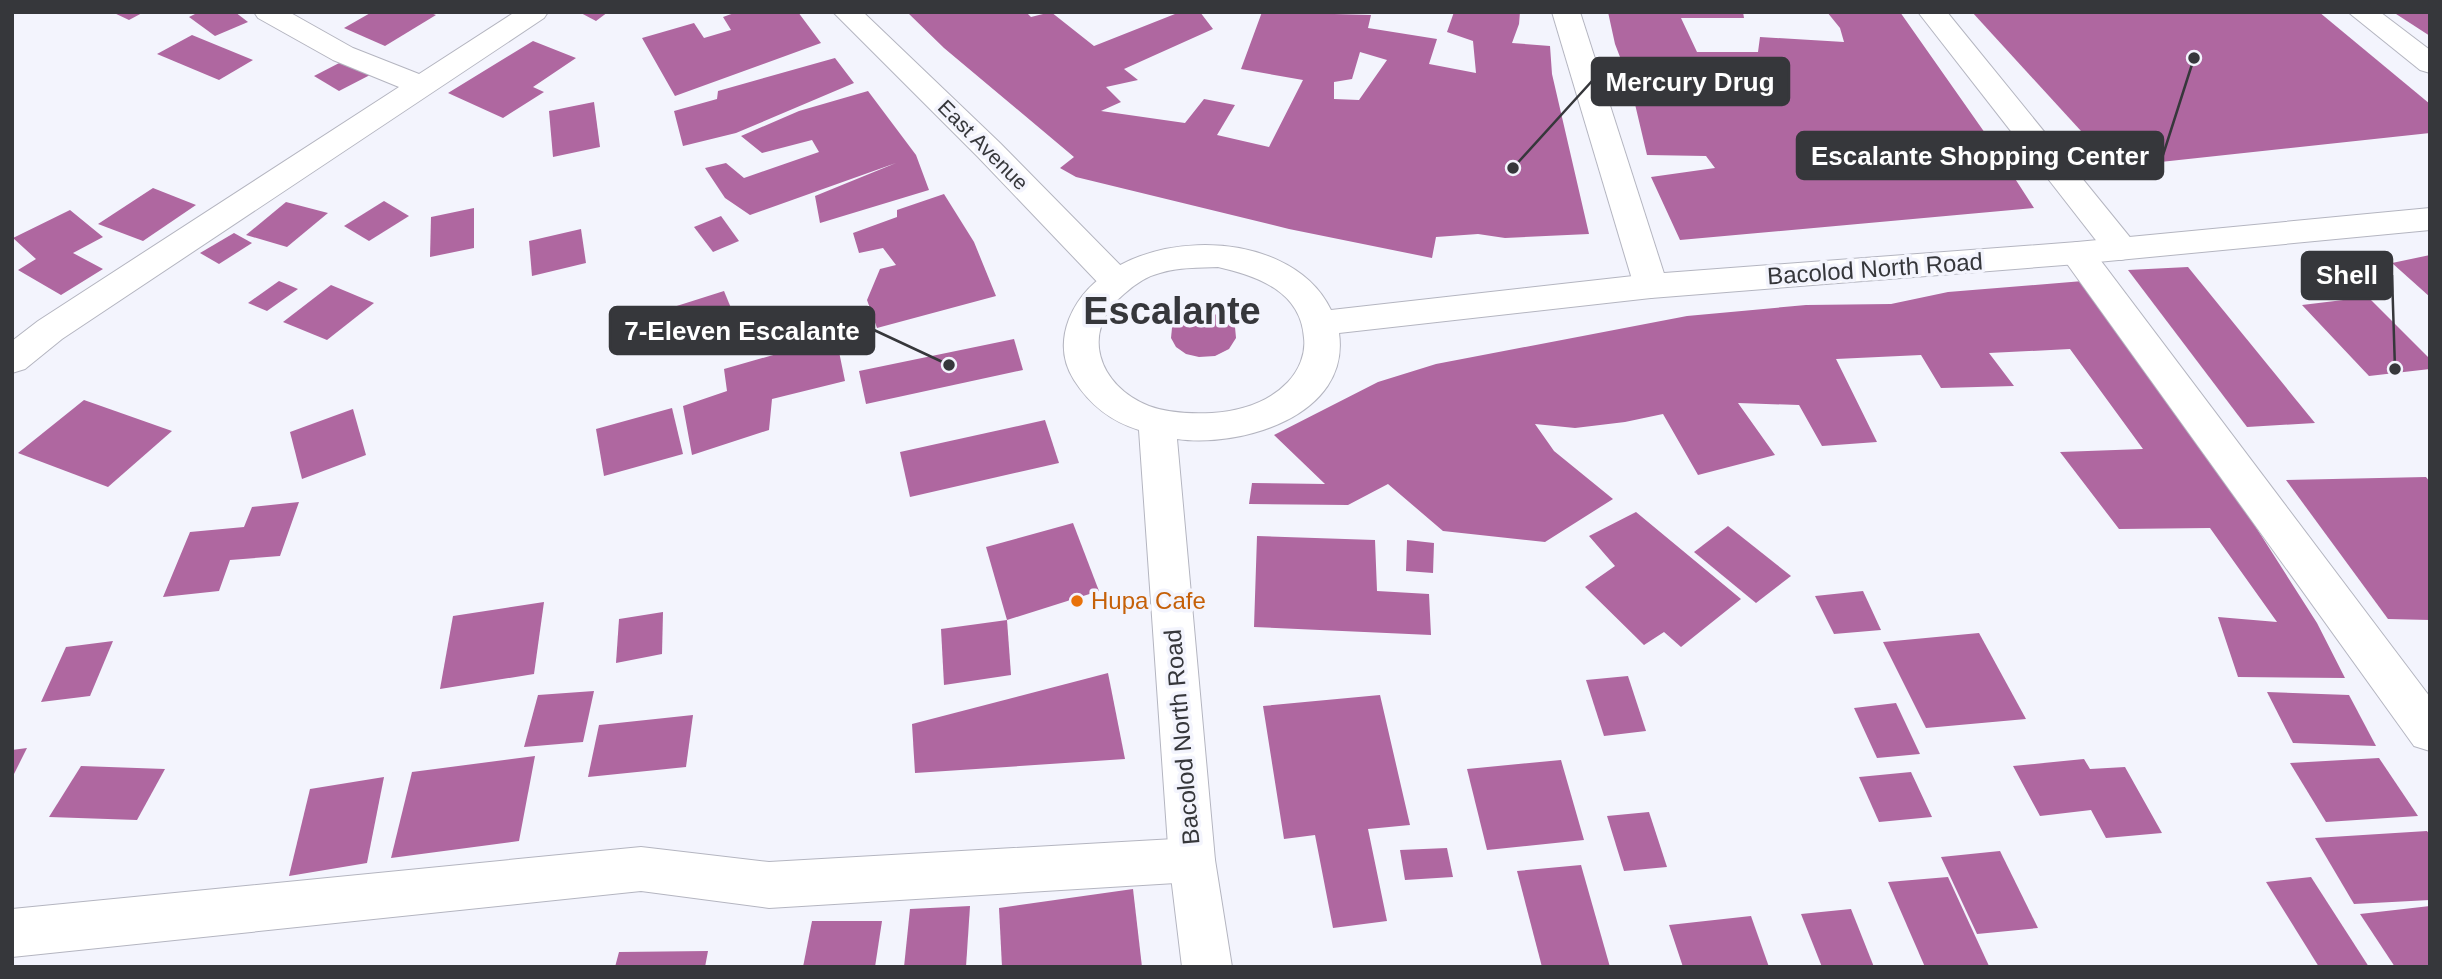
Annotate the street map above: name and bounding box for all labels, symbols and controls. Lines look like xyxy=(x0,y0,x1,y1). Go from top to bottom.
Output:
callout: Mercury Drug xyxy=(1592,58,1789,105)
text: Mercury Drug xyxy=(1605,67,1775,97)
street label: East Avenue xyxy=(934,95,1033,194)
callout: Escalante Shopping Center xyxy=(1797,132,2163,179)
text: Escalante Shopping Center xyxy=(1811,141,2149,171)
street label: Bacolod North Road xyxy=(1766,247,1984,290)
callout: Shell xyxy=(2302,252,2392,299)
text: Shell xyxy=(2316,260,2378,290)
district label: Escalante xyxy=(1083,290,1261,332)
callout: 7-Eleven Escalante xyxy=(610,307,874,354)
text: 7-Eleven Escalante xyxy=(624,316,860,346)
place label: Hupa Cafe xyxy=(1091,587,1206,614)
marker: Hupa Cafe xyxy=(1069,593,1085,609)
street label: Bacolod North Road xyxy=(1159,628,1204,846)

